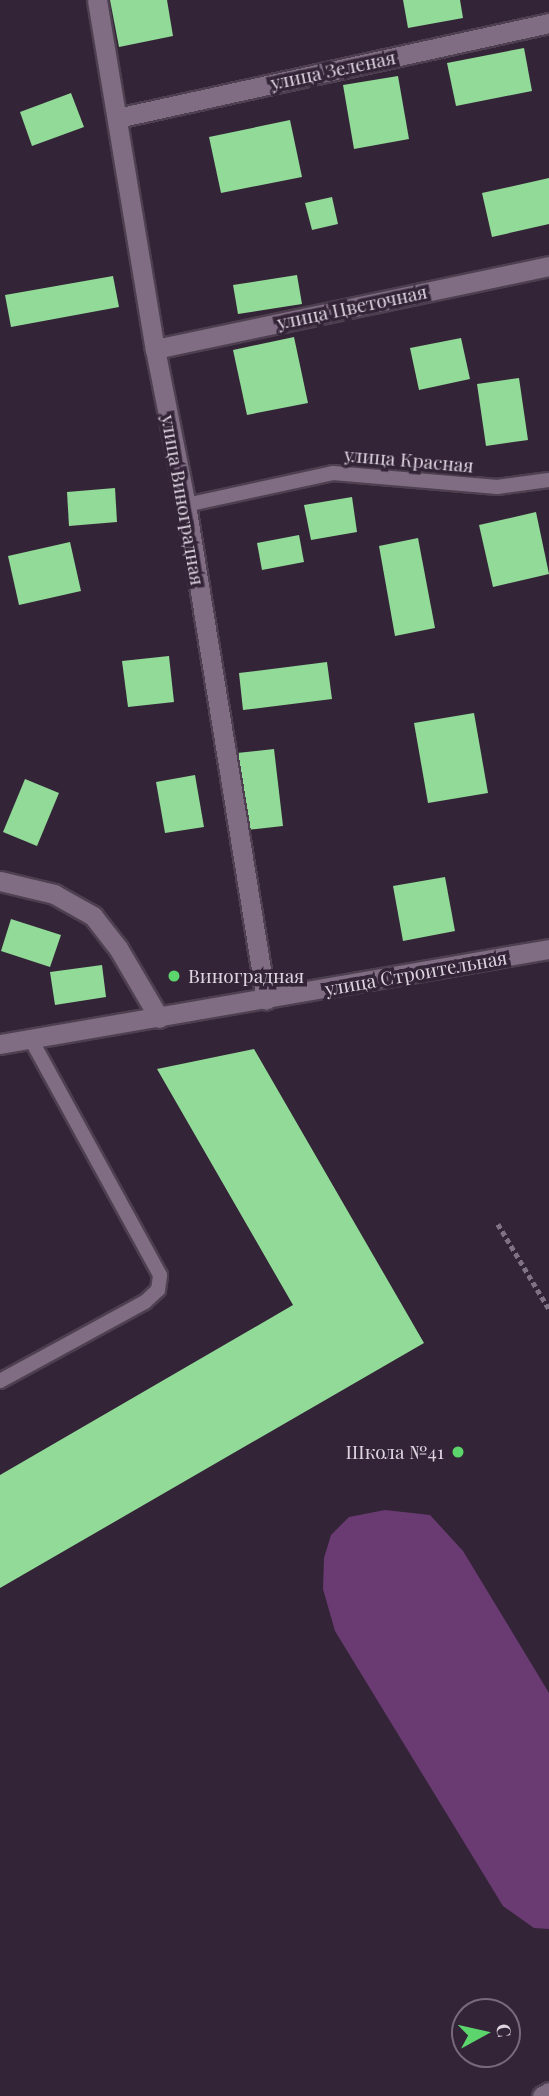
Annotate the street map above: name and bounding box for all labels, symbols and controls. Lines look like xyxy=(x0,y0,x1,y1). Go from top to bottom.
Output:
street label: улица Зеленая xyxy=(268,46,398,94)
street label: улица Цветочная xyxy=(275,280,429,334)
street label: улица Виноградная xyxy=(157,413,209,587)
street label: улица Красная xyxy=(343,443,475,477)
street label: улица Строительная xyxy=(323,946,509,1000)
place label: Виноградная xyxy=(188,965,304,987)
marker: Виноградная xyxy=(166,968,182,984)
place label: Школа №41 xyxy=(346,1441,444,1463)
marker: Школа №41 xyxy=(450,1444,466,1460)
north arrow xyxy=(451,1998,521,2068)
text: С xyxy=(491,2022,519,2039)

